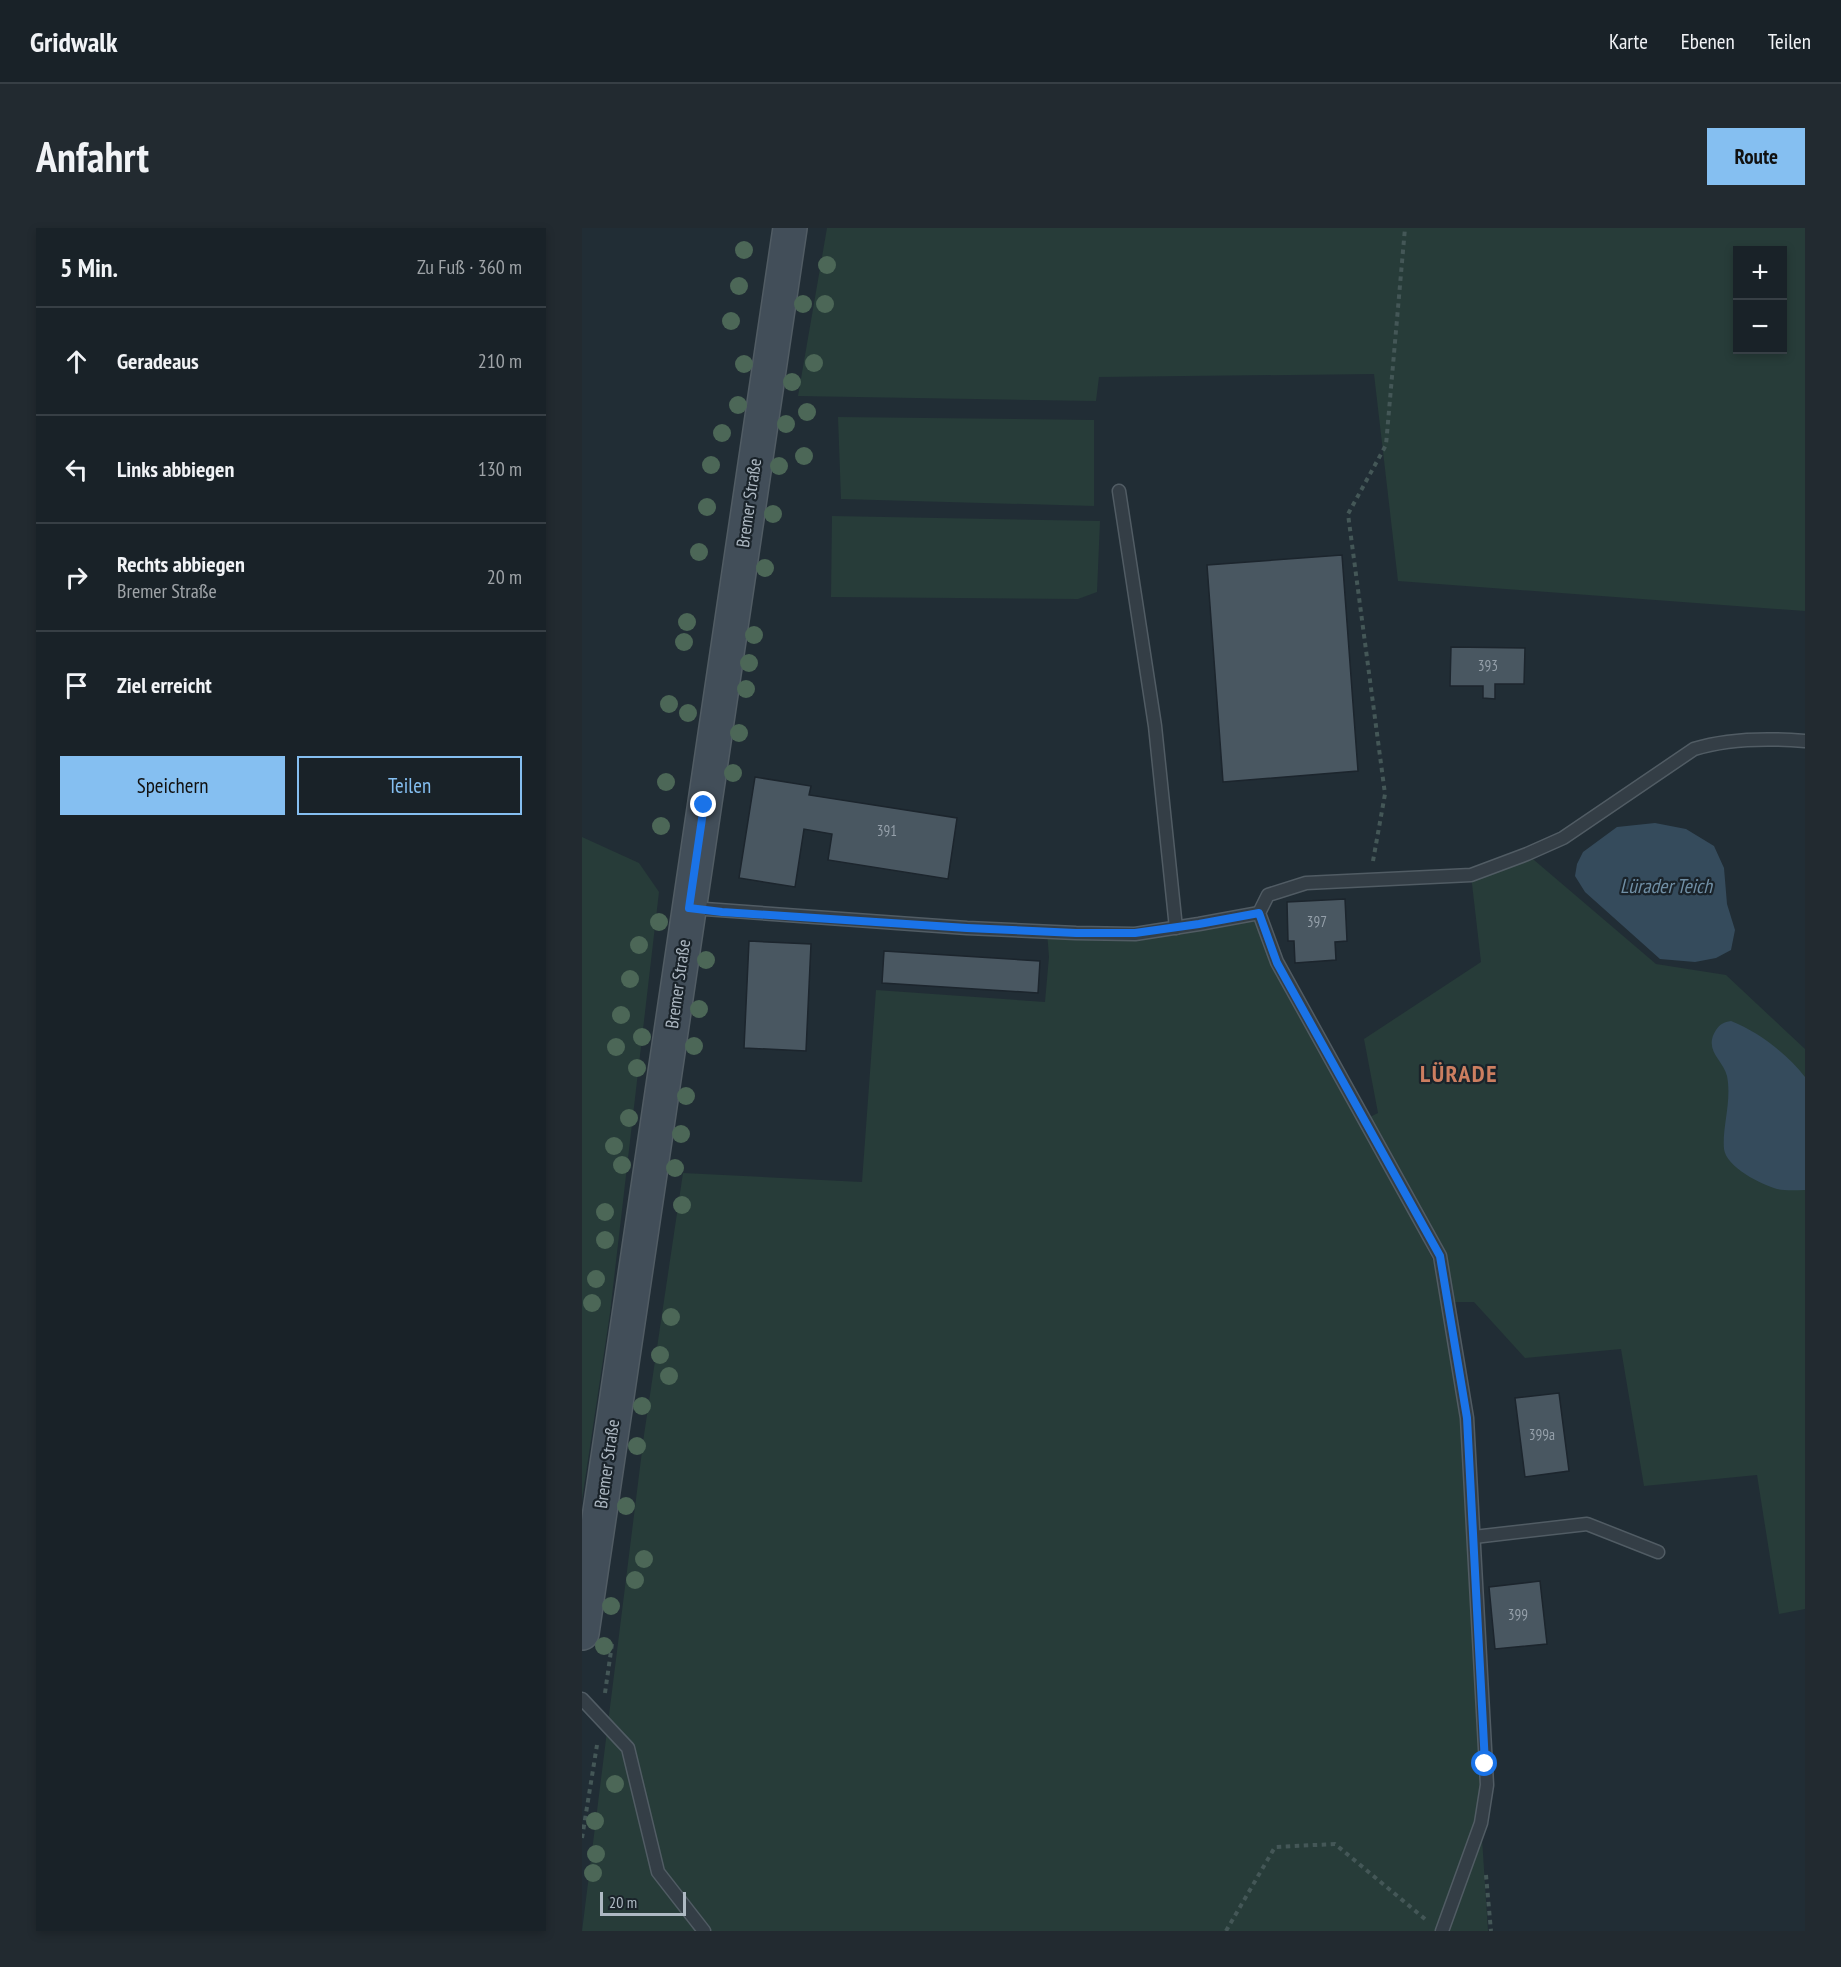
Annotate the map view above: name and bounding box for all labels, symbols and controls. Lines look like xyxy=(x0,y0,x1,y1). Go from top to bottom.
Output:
text: Gridwalk xyxy=(30,23,118,60)
text: Karte xyxy=(1609,28,1648,55)
text: Ebenen xyxy=(1681,28,1735,55)
text: Teilen xyxy=(1768,28,1811,55)
button: Route xyxy=(1707,128,1805,185)
text: Anfahrt xyxy=(36,129,149,184)
map controls xyxy=(1733,246,1787,354)
button: + xyxy=(1733,246,1787,300)
text: 5 Min. xyxy=(60,251,118,284)
text: Zu Fuß · 360 m xyxy=(417,254,522,280)
button: − xyxy=(1733,300,1787,354)
icon: ahead xyxy=(60,345,93,378)
text: Geradeaus xyxy=(117,347,199,375)
text: 210 m xyxy=(478,348,522,374)
icon: left xyxy=(60,453,93,486)
text: Links abbiegen xyxy=(117,455,234,483)
text: 130 m xyxy=(478,456,522,482)
street label: Bremer Straße xyxy=(731,457,766,549)
text: Rechts abbiegen xyxy=(117,550,245,578)
icon: right xyxy=(60,561,93,594)
text: 20 m xyxy=(487,564,522,590)
text: Bremer Straße xyxy=(117,578,217,604)
house number: 393 xyxy=(1478,656,1498,675)
icon: arrive xyxy=(60,669,93,702)
text: Ziel erreicht xyxy=(117,671,212,699)
button: Speichern xyxy=(60,756,285,815)
button: Teilen xyxy=(297,756,522,815)
route end xyxy=(690,791,716,817)
house number: 391 xyxy=(877,821,897,840)
water label: Lürader Teich xyxy=(1620,873,1713,899)
house number: 397 xyxy=(1307,912,1327,931)
street label: Bremer Straße xyxy=(660,938,695,1030)
district label: LÜRADE xyxy=(1420,1058,1498,1089)
street label: Bremer Straße xyxy=(589,1418,624,1510)
house number: 399a xyxy=(1529,1425,1555,1444)
house number: 399 xyxy=(1508,1605,1528,1624)
route start xyxy=(1471,1750,1497,1776)
scale bar xyxy=(600,1889,686,1916)
text: 20 m xyxy=(609,1892,637,1912)

